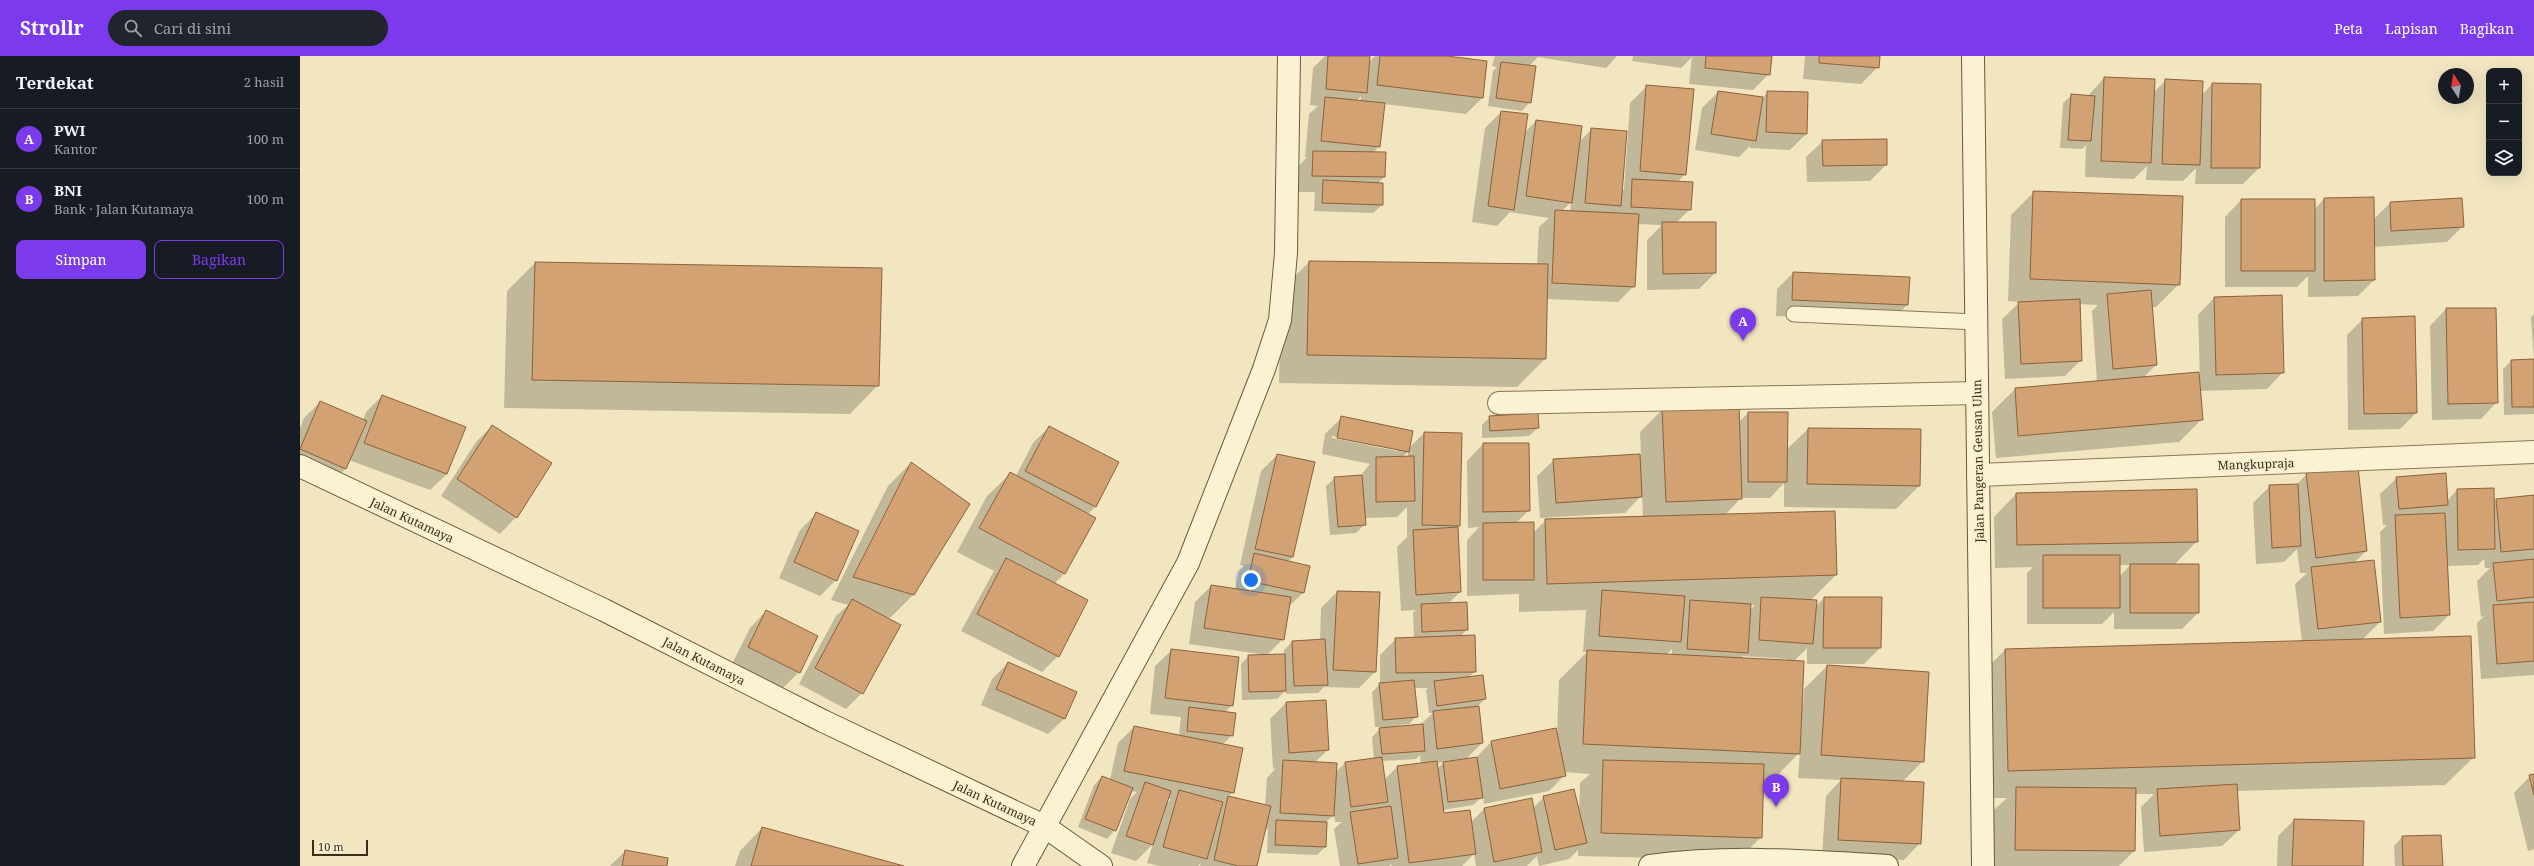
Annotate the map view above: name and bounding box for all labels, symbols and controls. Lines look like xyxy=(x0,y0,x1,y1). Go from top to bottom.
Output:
search box xyxy=(108,10,388,46)
text: Strollr xyxy=(20,15,84,41)
icon: search xyxy=(122,17,144,39)
text: Cari di sini xyxy=(154,18,231,38)
text: Peta xyxy=(2334,19,2363,38)
text: Lapisan xyxy=(2385,19,2438,38)
text: Bagikan xyxy=(2460,19,2514,38)
north arrow xyxy=(2438,68,2474,104)
map controls xyxy=(2486,68,2522,176)
button: + xyxy=(2486,68,2522,104)
text: Terdekat xyxy=(16,71,94,94)
text: 2 hasil xyxy=(244,73,284,91)
button: − xyxy=(2486,104,2522,140)
text: PWI xyxy=(54,120,86,140)
text: A xyxy=(24,130,34,148)
text: 100 m xyxy=(247,130,284,148)
text: Kantor xyxy=(54,140,97,158)
button: layers xyxy=(2486,140,2522,176)
text: BNI xyxy=(54,180,82,200)
text: B xyxy=(25,190,33,208)
text: 100 m xyxy=(247,190,284,208)
text: Bank · Jalan Kutamaya xyxy=(54,200,194,218)
button: Simpan xyxy=(16,240,146,279)
button: Bagikan xyxy=(154,240,284,279)
pin: A xyxy=(1730,308,1756,341)
street label: Jalan Pangeran Geusan Ulun xyxy=(1968,379,1988,544)
street label: Mangkupraja xyxy=(2217,454,2295,474)
street label: Jalan Kutamaya xyxy=(366,493,457,547)
your location xyxy=(1241,570,1261,590)
street label: Jalan Kutamaya xyxy=(659,632,748,689)
pin: B xyxy=(1763,774,1789,807)
street label: Jalan Kutamaya xyxy=(949,776,1040,830)
scale bar xyxy=(312,838,368,857)
text: 10 m xyxy=(318,839,344,854)

